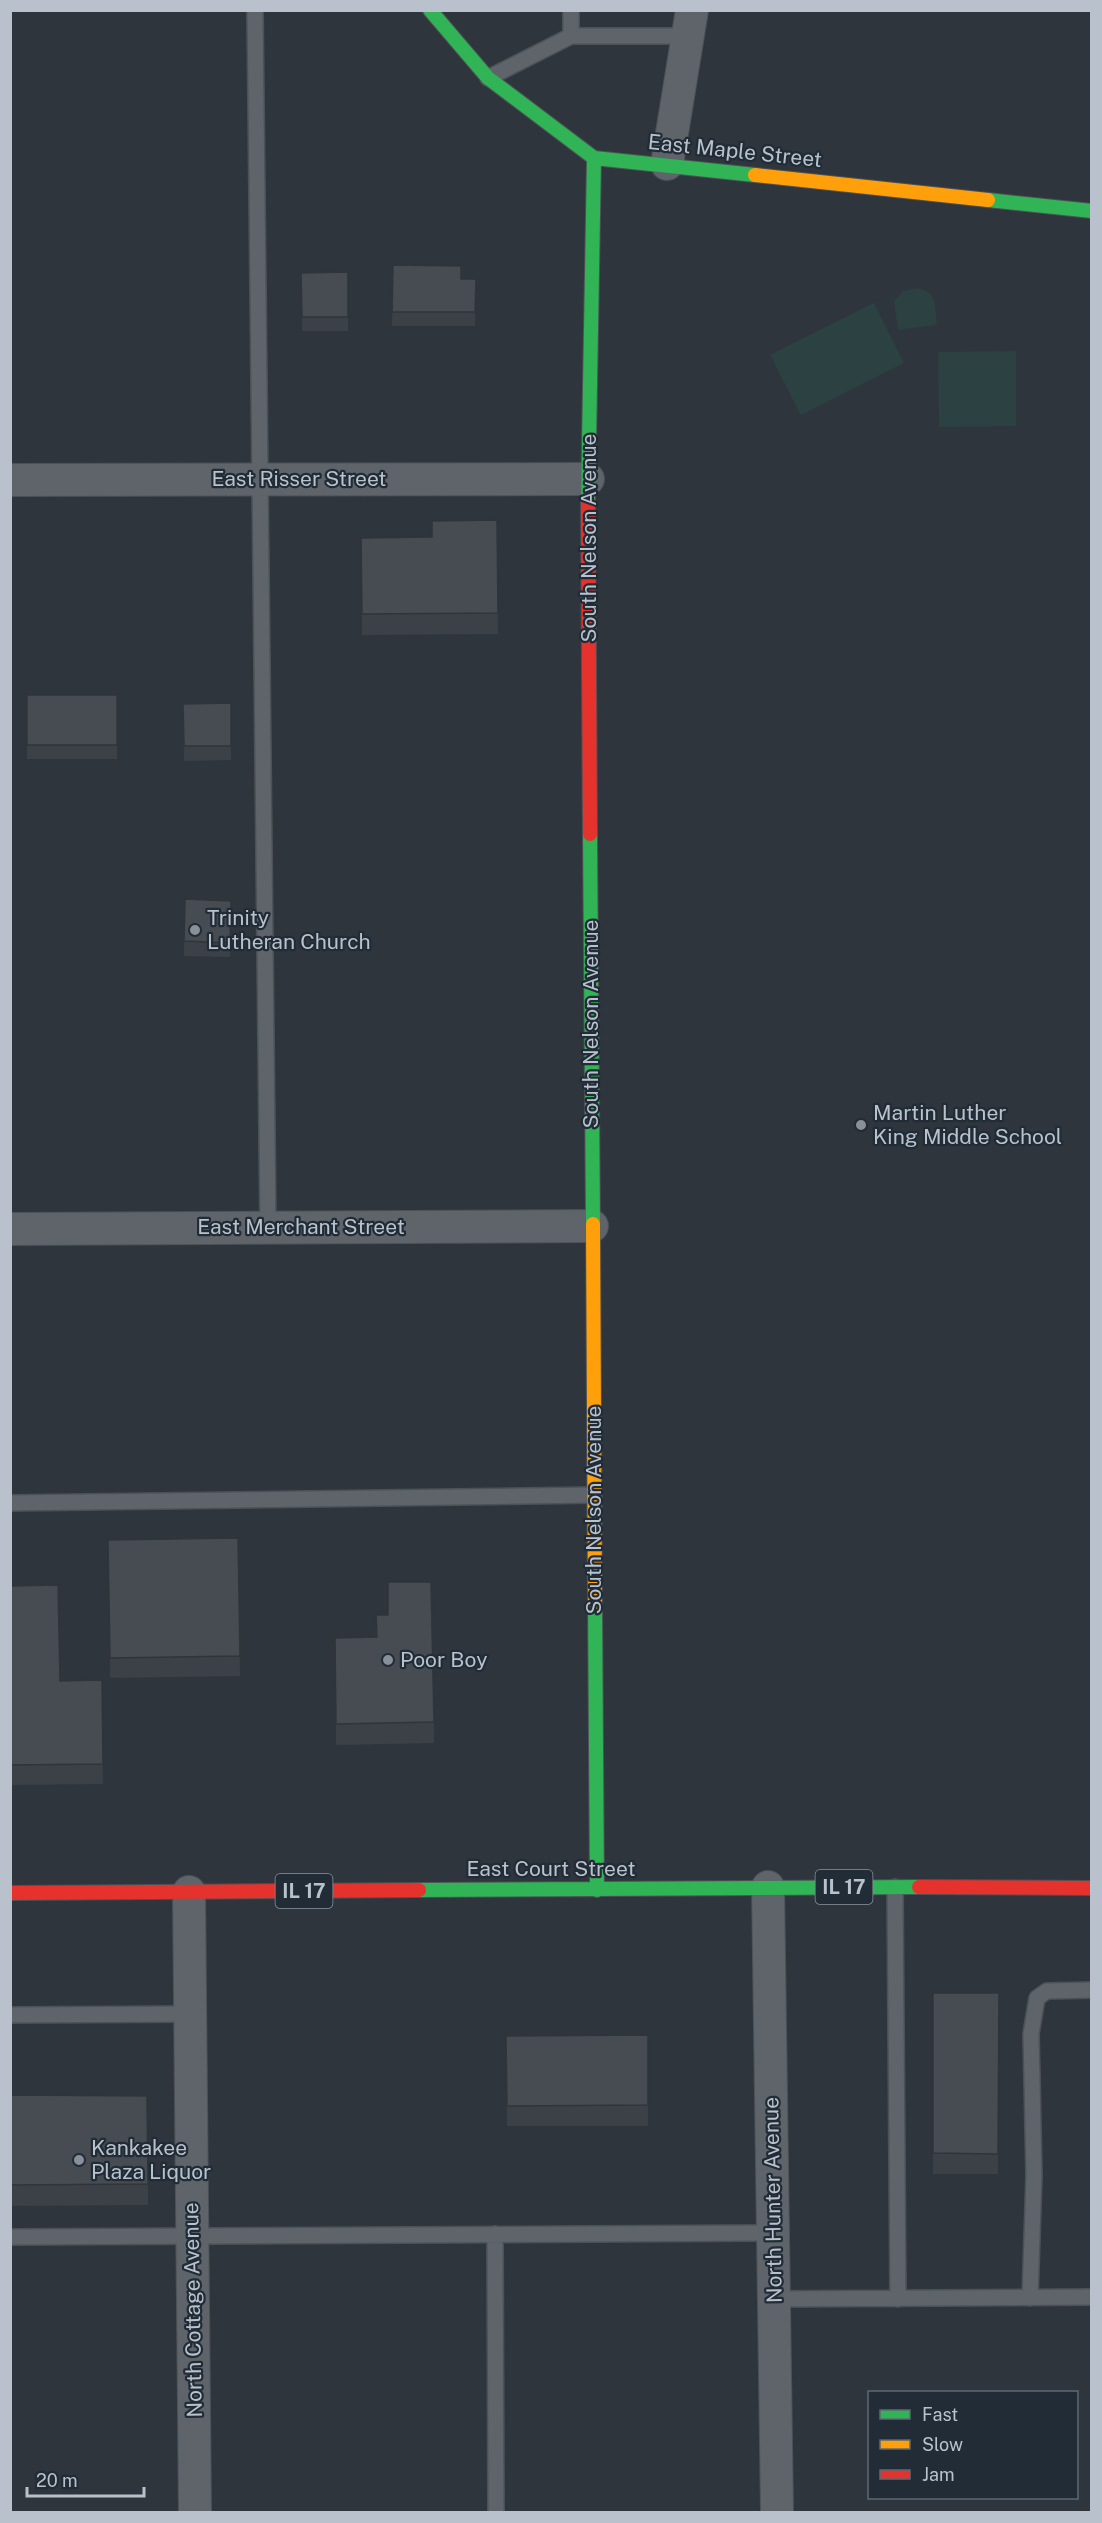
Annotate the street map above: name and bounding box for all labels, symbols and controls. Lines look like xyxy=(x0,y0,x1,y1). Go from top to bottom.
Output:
street label: East Maple Street xyxy=(647,129,823,172)
street label: South Nelson Avenue xyxy=(576,434,601,642)
street label: East Risser Street xyxy=(211,466,387,491)
place label: Trinity Lutheran Church xyxy=(207,905,371,954)
street label: South Nelson Avenue xyxy=(578,920,603,1128)
marker: Trinity Lutheran Church xyxy=(188,923,202,937)
place label: Martin Luther King Middle School xyxy=(873,1100,1062,1149)
marker: Martin Luther King Middle School xyxy=(854,1118,868,1132)
street label: East Merchant Street xyxy=(197,1214,405,1239)
street label: South Nelson Avenue xyxy=(581,1406,606,1614)
place label: Poor Boy xyxy=(400,1647,487,1672)
marker: Poor Boy xyxy=(381,1653,395,1667)
street label: East Court Street xyxy=(466,1856,636,1881)
road number: IL 17 xyxy=(816,1870,872,1904)
road number: IL 17 xyxy=(276,1874,332,1908)
street label: North Hunter Avenue xyxy=(758,2097,787,2303)
place label: Kankakee Plaza Liquor xyxy=(91,2135,211,2184)
marker: Kankakee Plaza Liquor xyxy=(72,2153,86,2167)
street label: North Cottage Avenue xyxy=(178,2202,207,2418)
legend xyxy=(868,2391,1078,2499)
text: Fast xyxy=(922,2404,958,2425)
text: Slow xyxy=(922,2434,963,2455)
scale bar xyxy=(27,2460,144,2498)
text: Jam xyxy=(922,2464,955,2485)
text: 20 m xyxy=(36,2470,78,2491)

